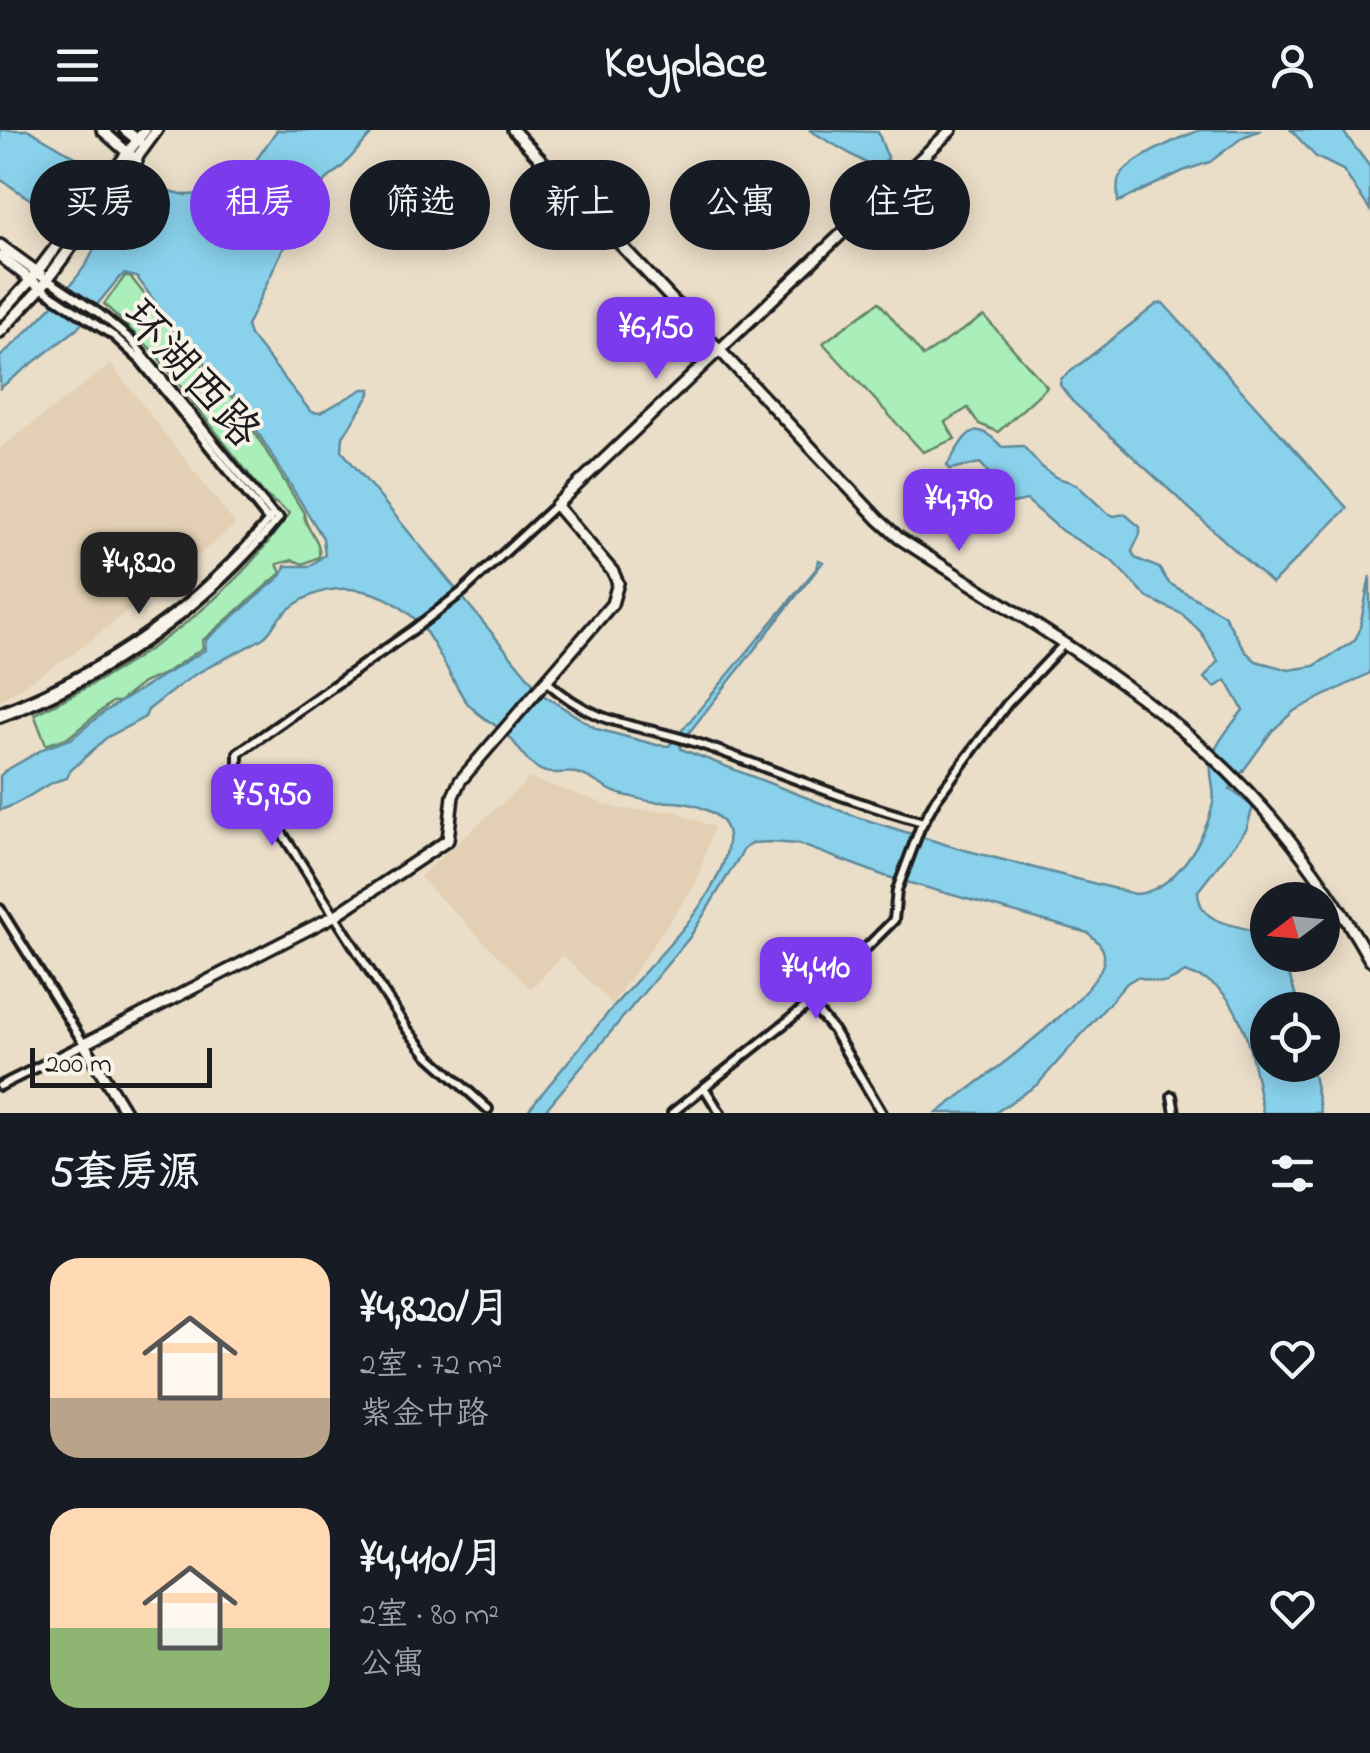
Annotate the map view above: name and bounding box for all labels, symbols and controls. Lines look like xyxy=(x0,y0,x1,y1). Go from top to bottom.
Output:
text: Keyplace xyxy=(604,32,766,98)
icon: menu xyxy=(50,38,105,93)
icon: person xyxy=(1265,38,1320,93)
chip: 买房 xyxy=(30,160,170,250)
chip: 租房 xyxy=(190,160,330,250)
chip: 筛选 xyxy=(350,160,490,250)
chip: 新上 xyxy=(510,160,650,250)
chip: 公寓 xyxy=(670,160,810,250)
chip: 住宅 xyxy=(830,160,970,250)
street label: 环湖西路 xyxy=(105,286,274,464)
pin: ¥6,150 xyxy=(575,297,737,382)
text: ¥6,150 xyxy=(619,306,693,353)
pin: ¥4,790 xyxy=(878,469,1040,554)
text: ¥4,790 xyxy=(925,478,993,525)
pin: ¥4,820 xyxy=(58,532,220,617)
text: ¥4,820 xyxy=(103,541,175,588)
pin: ¥5,950 xyxy=(191,764,353,849)
text: ¥5,950 xyxy=(233,773,311,820)
north arrow xyxy=(1250,882,1340,972)
map controls xyxy=(1250,882,1340,1082)
pin: ¥4,410 xyxy=(735,937,897,1022)
text: ¥4,410 xyxy=(782,946,850,993)
button: locate xyxy=(1250,992,1340,1082)
scale bar xyxy=(30,1043,212,1088)
text: 200 m xyxy=(45,1045,112,1086)
text: 5套房源 xyxy=(50,1144,200,1205)
icon: filters xyxy=(1265,1146,1320,1201)
text: ¥4,820/月 xyxy=(360,1280,511,1341)
icon: home xyxy=(130,1298,250,1418)
icon: heart xyxy=(1265,1331,1320,1386)
text: 2室 · 72 m² xyxy=(360,1343,502,1390)
text: 紫金中路 xyxy=(360,1392,488,1439)
text: ¥4,410/月 xyxy=(360,1530,505,1591)
icon: home xyxy=(130,1548,250,1668)
icon: heart xyxy=(1265,1581,1320,1636)
text: 2室 · 80 m² xyxy=(360,1593,499,1640)
text: 公寓 xyxy=(360,1642,424,1689)

